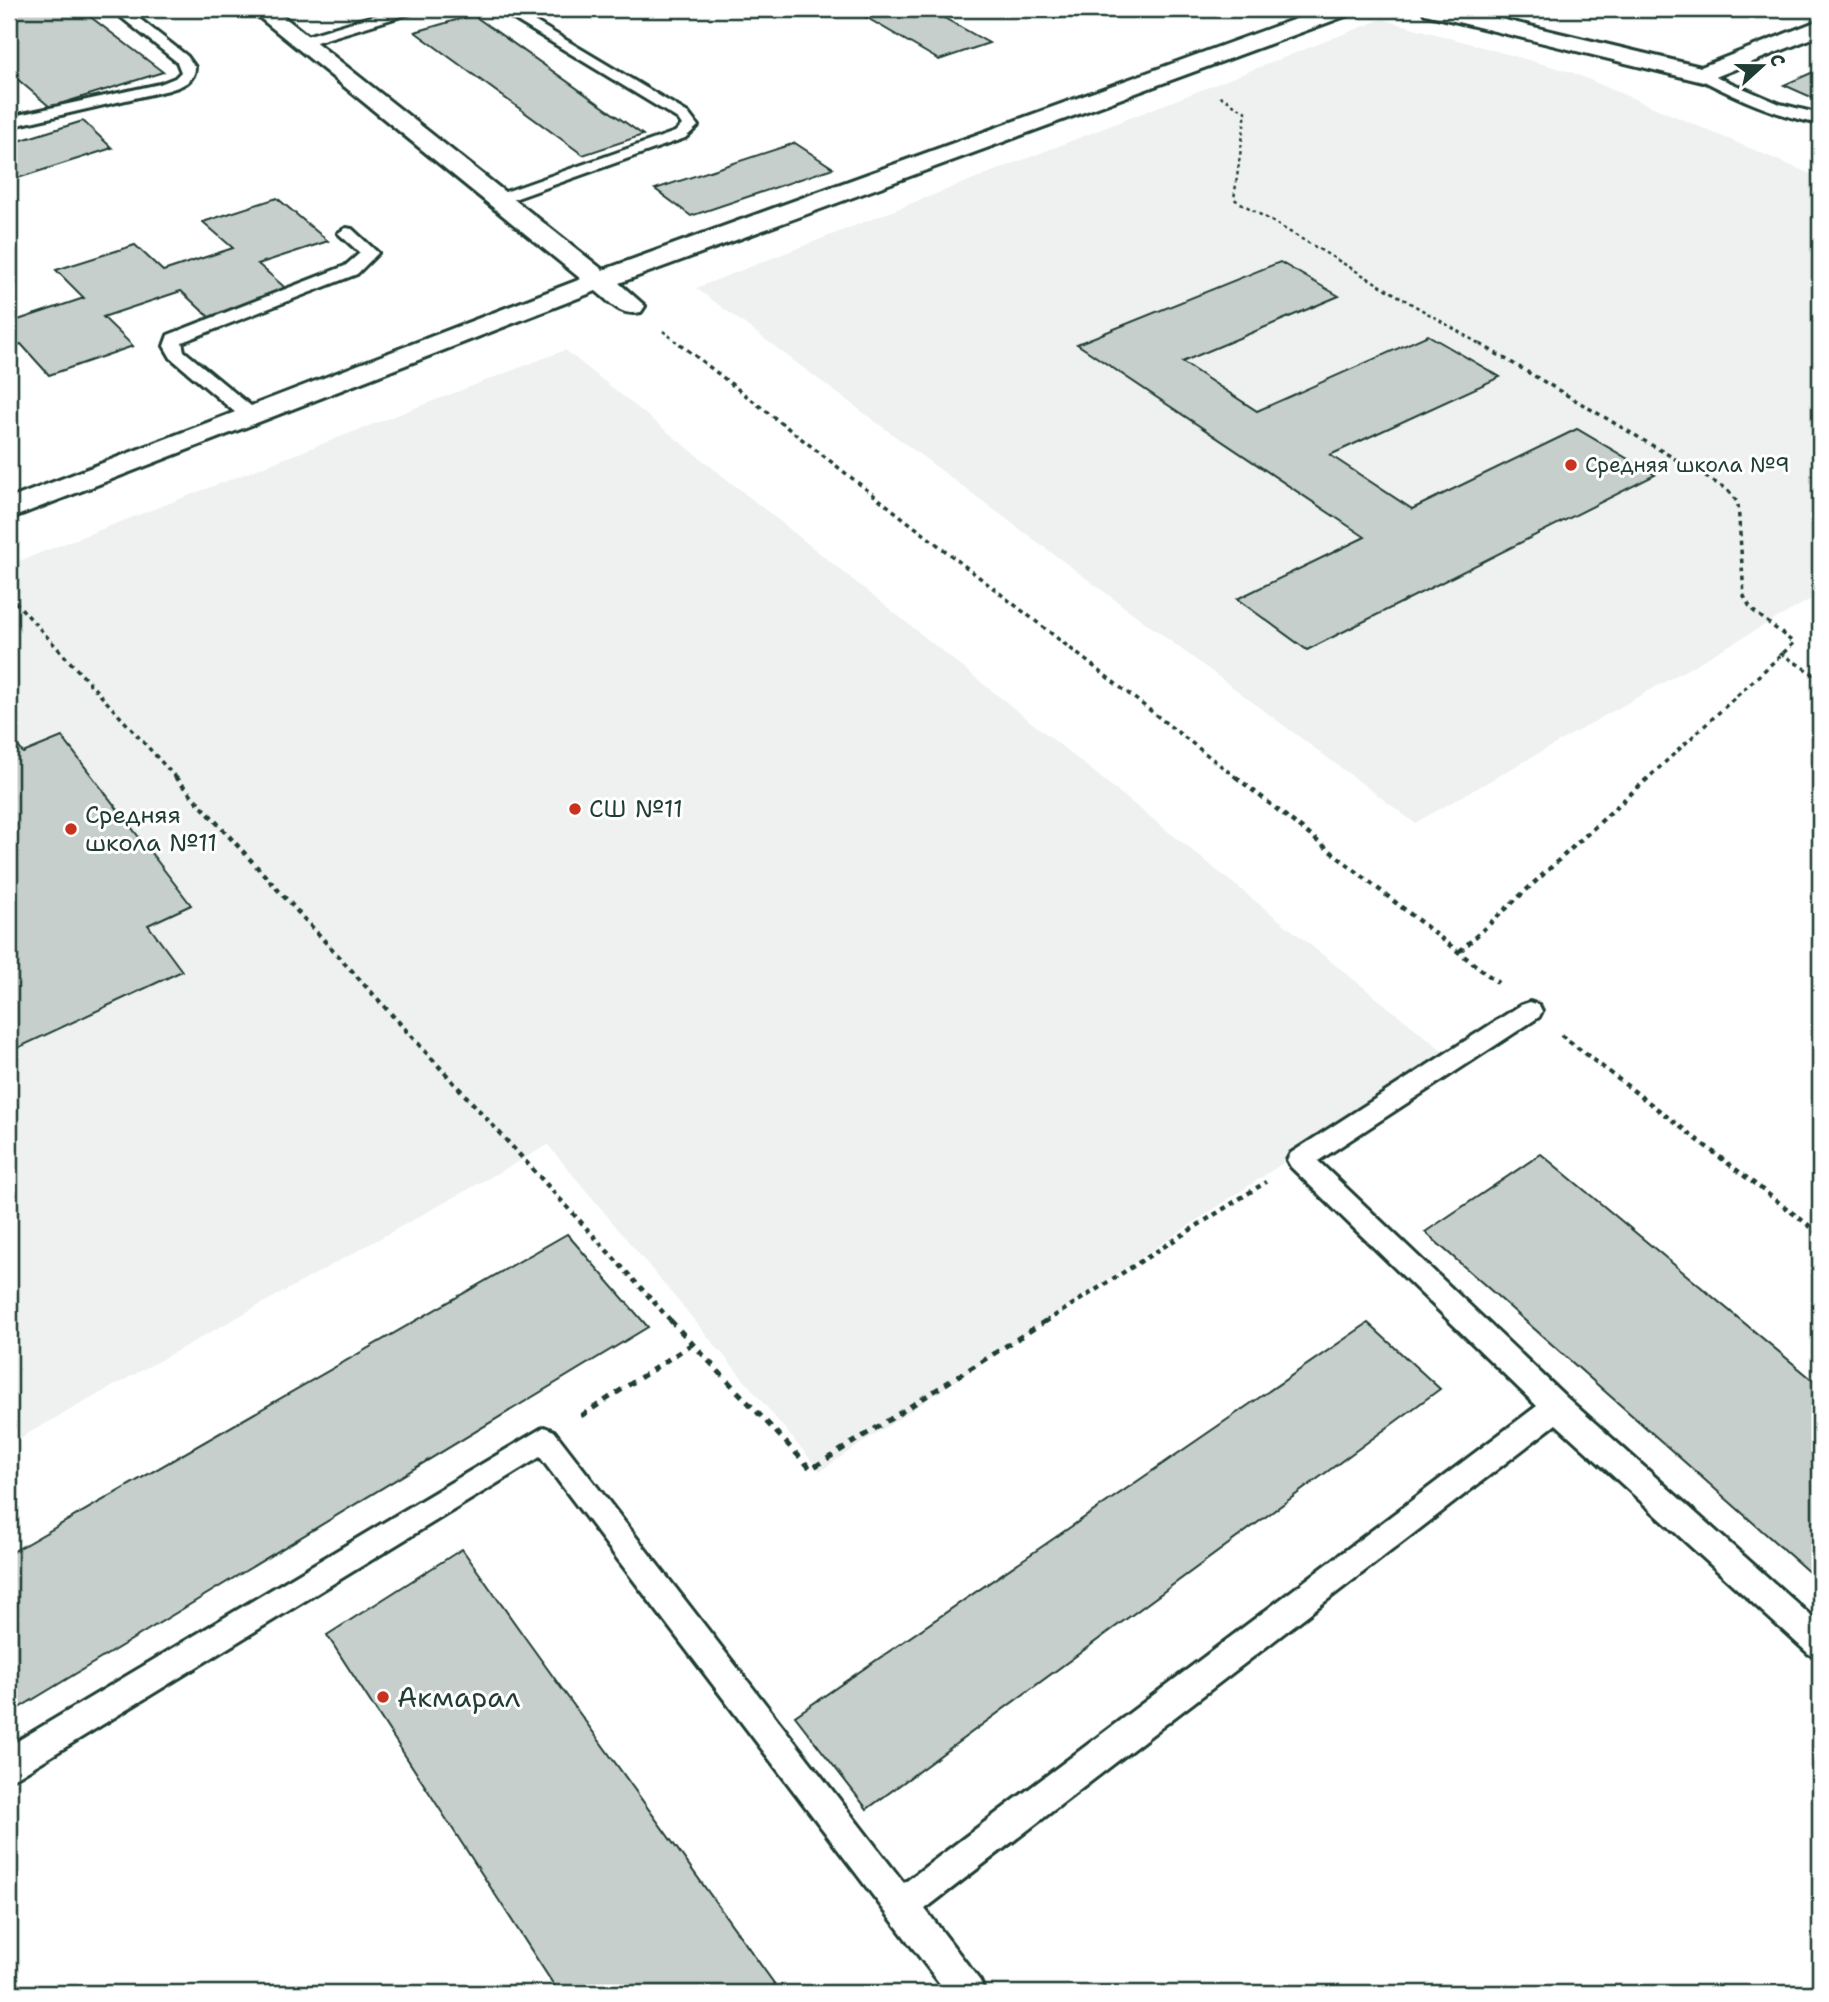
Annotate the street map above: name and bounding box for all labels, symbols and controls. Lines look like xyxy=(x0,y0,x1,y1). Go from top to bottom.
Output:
north arrow xyxy=(1728,32,1798,102)
text: С xyxy=(1764,50,1791,70)
place label: Средняя школа №9 xyxy=(1585,451,1790,479)
marker: Средняя школа №9 xyxy=(1563,457,1579,473)
place label: СШ №11 xyxy=(589,793,683,825)
place label: Средняя школа №11 xyxy=(85,799,217,859)
marker: СШ №11 xyxy=(567,801,583,817)
marker: Средняя школа №11 xyxy=(63,821,79,837)
place label: Акмарал xyxy=(397,1678,521,1716)
marker: Акмарал xyxy=(375,1689,391,1705)

